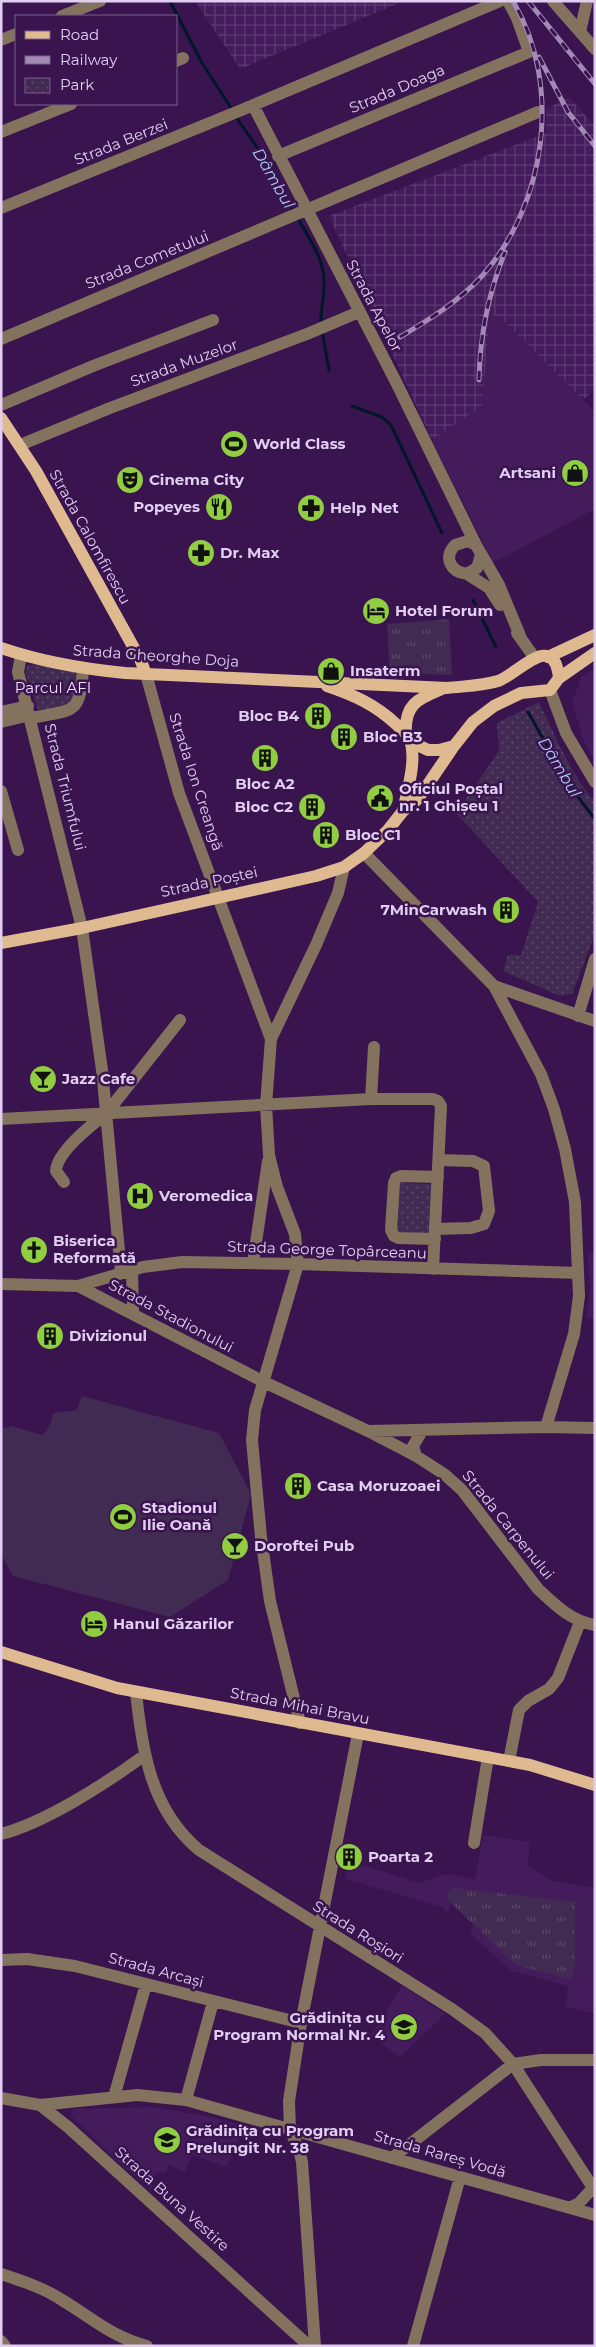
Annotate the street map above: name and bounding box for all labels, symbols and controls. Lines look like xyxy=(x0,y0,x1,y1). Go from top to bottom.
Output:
legend xyxy=(15,15,178,105)
text: Road xyxy=(60,25,99,44)
text: Railway xyxy=(60,50,118,69)
street label: Strada Doaga xyxy=(346,60,448,117)
text: Park xyxy=(60,75,94,94)
street label: Strada Berzei xyxy=(71,114,171,169)
water label: Dâmbul xyxy=(249,145,299,213)
street label: Strada Cometului xyxy=(82,226,211,293)
street label: Strada Apelor xyxy=(342,256,407,355)
street label: Strada Muzelor xyxy=(127,334,240,391)
sports icon: World Class xyxy=(219,429,249,459)
place label: World Class xyxy=(253,434,346,453)
shop icon: Artsani xyxy=(560,458,590,488)
place label: Artsani xyxy=(498,463,556,482)
theatre icon: Cinema City xyxy=(115,465,145,495)
street label: Strada Calomfirescu xyxy=(45,466,135,607)
place label: Cinema City xyxy=(149,470,245,489)
restaurant icon: Popeyes xyxy=(204,492,234,522)
pharmacy icon: Help Net xyxy=(296,493,326,523)
place label: Popeyes xyxy=(133,497,200,516)
place label: Help Net xyxy=(330,498,399,517)
pharmacy icon: Dr. Max xyxy=(186,538,216,568)
place label: Dr. Max xyxy=(220,543,279,562)
hotel icon: Hotel Forum xyxy=(361,596,391,626)
place label: Hotel Forum xyxy=(395,601,493,620)
street label: Strada Gheorghe Doja xyxy=(72,640,240,671)
shop icon: Insaterm xyxy=(316,656,346,686)
place label: Insaterm xyxy=(350,661,420,680)
park label: Parcul AFI xyxy=(15,678,91,697)
building icon: Bloc B4 xyxy=(303,701,333,731)
place label: Bloc B4 xyxy=(238,706,300,725)
street label: Strada Ion Creangă xyxy=(165,710,228,853)
street label: Strada Triumfului xyxy=(41,721,90,852)
building icon: Bloc B3 xyxy=(329,722,359,752)
place label: Bloc B3 xyxy=(363,727,422,746)
water label: Dâmbul xyxy=(534,734,585,801)
building icon: Bloc A2 xyxy=(250,743,280,773)
place label: Bloc A2 xyxy=(235,774,295,793)
place label: Oficiul Poștal nr. 1 Ghișeu 1 xyxy=(399,779,503,816)
public building icon: Oficiul Poștal nr. 1 Ghișeu 1 xyxy=(365,783,395,813)
building icon: Bloc C2 xyxy=(297,792,327,822)
place label: Bloc C2 xyxy=(234,797,293,816)
building icon: Bloc C1 xyxy=(311,820,341,850)
place label: Bloc C1 xyxy=(345,825,401,844)
street label: Strada Poștei xyxy=(159,862,259,902)
building icon: 7MinCarwash xyxy=(491,895,521,925)
place label: 7MinCarwash xyxy=(380,900,487,919)
bar icon: Jazz Cafe xyxy=(28,1064,58,1094)
place label: Jazz Cafe xyxy=(61,1069,135,1088)
hospital icon: Veromedica xyxy=(125,1181,155,1211)
place label: Veromedica xyxy=(158,1186,253,1205)
place label: Biserica Reformată xyxy=(53,1231,136,1267)
church icon: Biserica Reformată xyxy=(19,1235,49,1265)
street label: Strada George Topârceanu xyxy=(227,1237,427,1262)
street label: Strada Stadionului xyxy=(106,1275,237,1356)
building icon: Divizionul xyxy=(35,1321,65,1351)
place label: Divizionul xyxy=(69,1326,147,1345)
street label: Strada Carpenului xyxy=(458,1466,558,1583)
building icon: Casa Moruzoaei xyxy=(283,1471,313,1501)
place label: Casa Moruzoaei xyxy=(317,1476,440,1495)
place label: Stadionul Ilie Oană xyxy=(142,1498,217,1534)
sports icon: Stadionul Ilie Oană xyxy=(108,1502,138,1532)
bar icon: Doroftei Pub xyxy=(220,1531,250,1561)
place label: Doroftei Pub xyxy=(254,1536,354,1555)
hotel icon: Hanul Găzarilor xyxy=(79,1609,109,1639)
place label: Hanul Găzarilor xyxy=(113,1614,234,1633)
street label: Strada Mihai Bravu xyxy=(229,1683,371,1728)
building icon: Poarta 2 xyxy=(334,1842,364,1872)
place label: Poarta 2 xyxy=(368,1847,433,1866)
street label: Strada Roșiori xyxy=(309,1896,407,1968)
street label: Strada Arcași xyxy=(106,1948,206,1992)
place label: Grădinița cu Program Normal Nr. 4 xyxy=(213,2008,386,2044)
school or university icon: Grădinița cu Program Normal Nr. 4 xyxy=(389,2012,419,2042)
place label: Grădinița cu Program Prelungit Nr. 38 xyxy=(186,2121,354,2157)
school or university icon: Grădinița cu Program Prelungit Nr. 38 xyxy=(152,2125,182,2155)
street label: Strada Rareș Vodă xyxy=(372,2126,508,2182)
street label: Strada Buna Vestire xyxy=(111,2142,234,2255)

